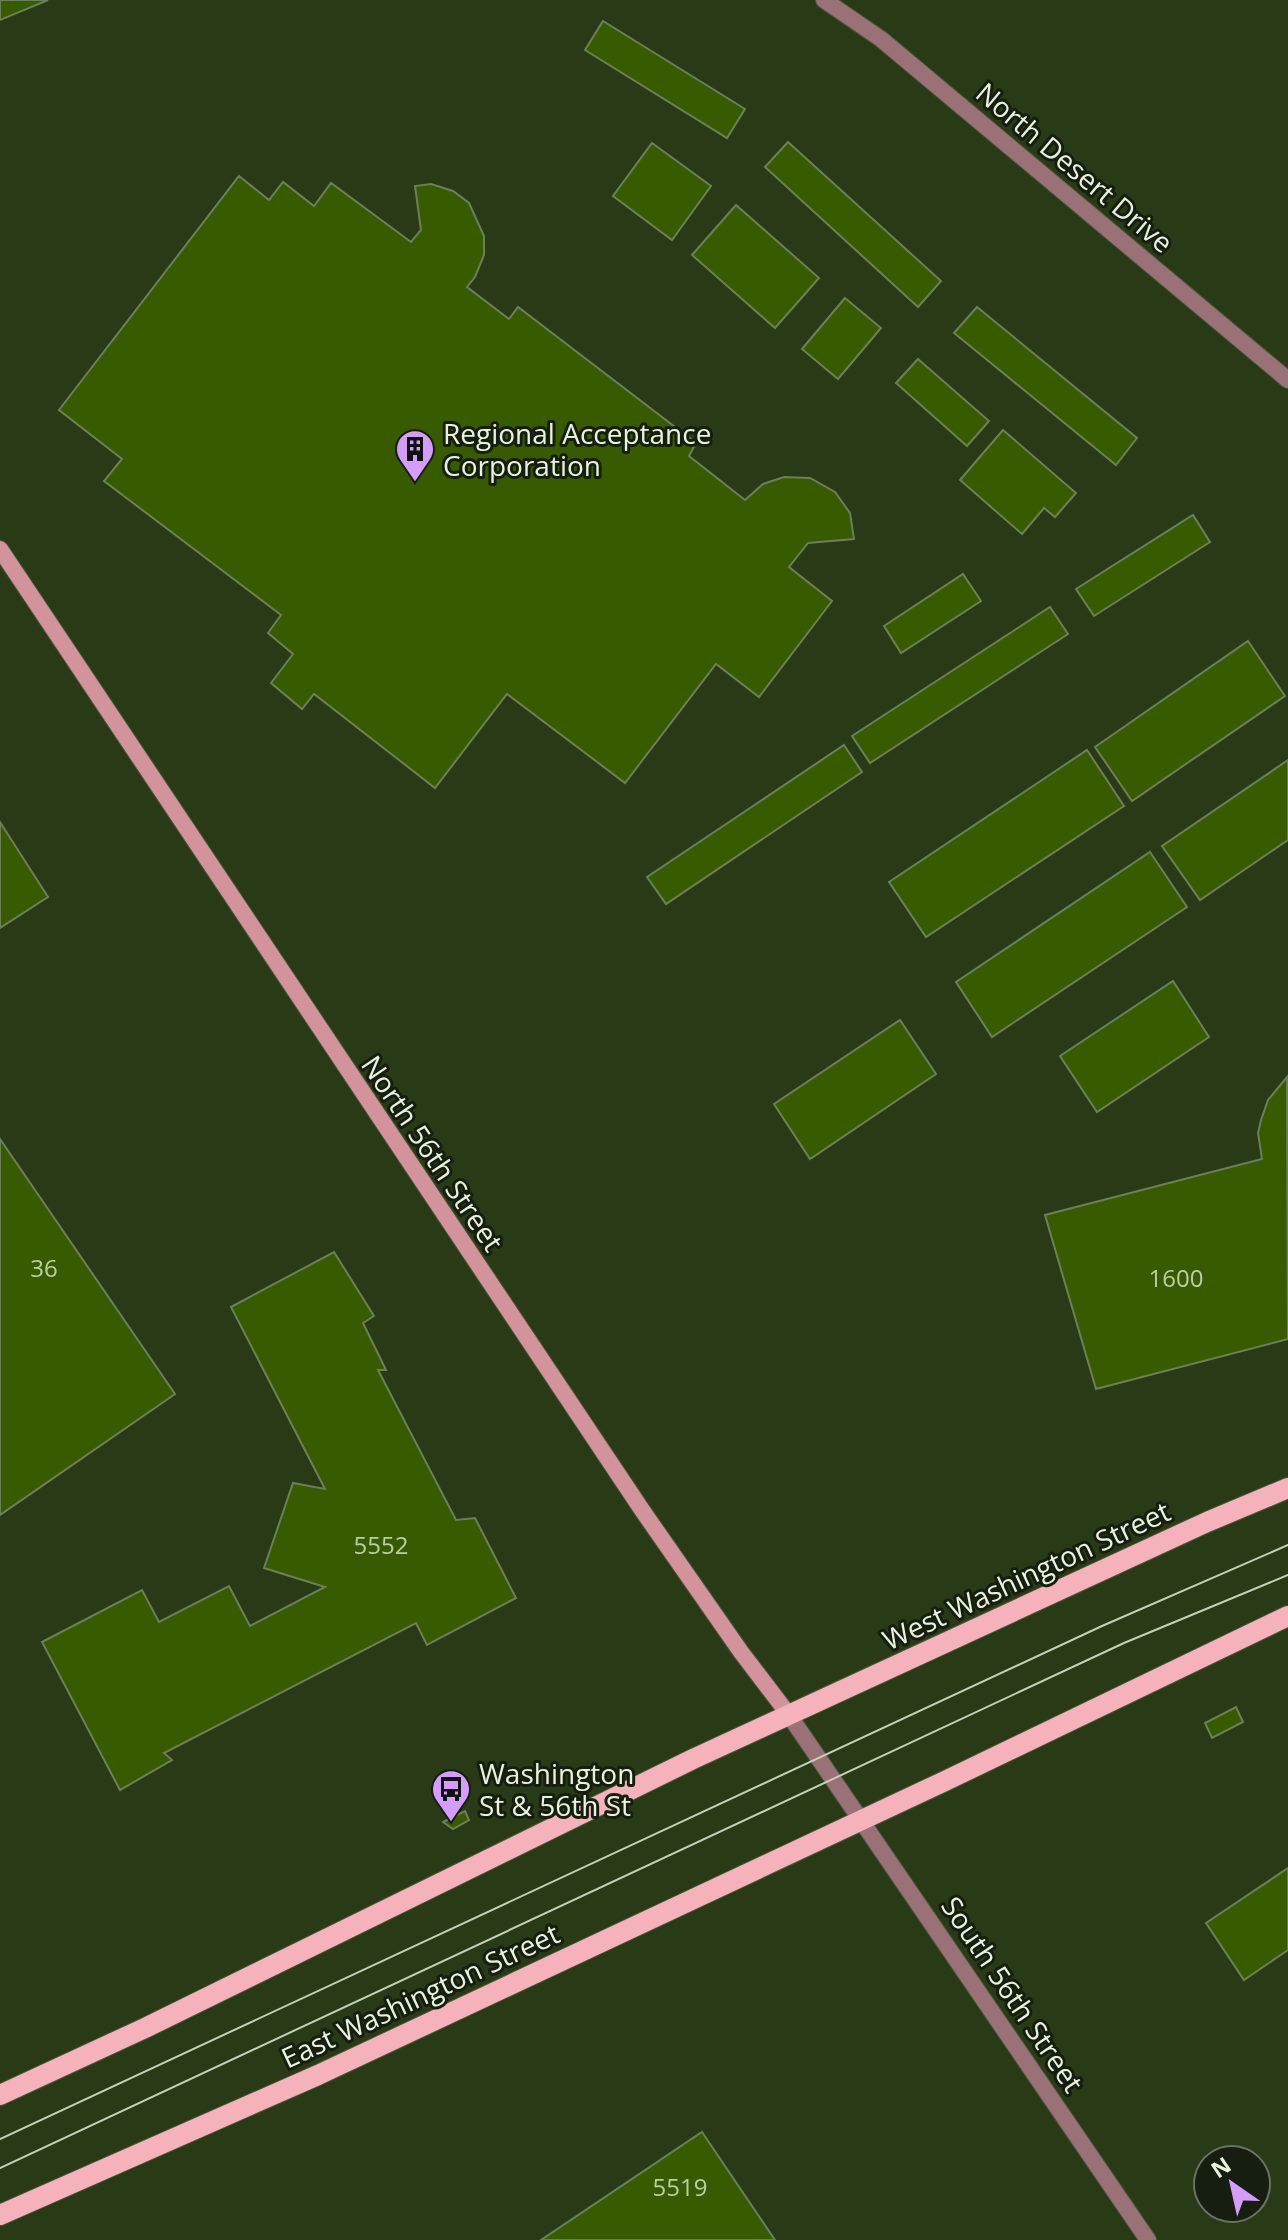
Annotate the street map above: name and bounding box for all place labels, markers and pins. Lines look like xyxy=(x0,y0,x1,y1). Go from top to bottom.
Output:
place label: Regional Acceptance Corporation xyxy=(443,414,711,484)
building icon: Regional Acceptance Corporation xyxy=(394,428,436,483)
place label: Washington St & 56th St xyxy=(479,1754,634,1824)
bus stop icon: Washington St & 56th St xyxy=(430,1768,472,1823)

